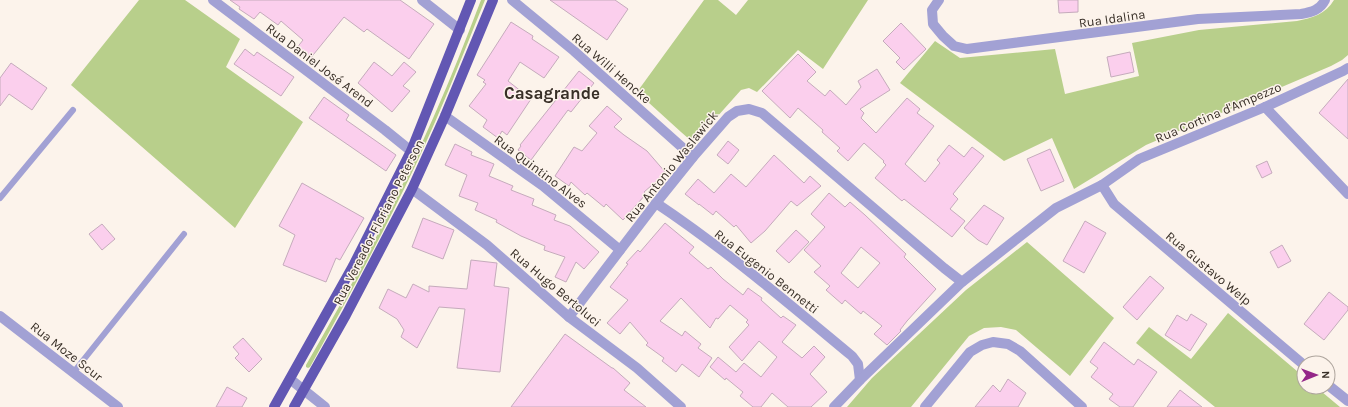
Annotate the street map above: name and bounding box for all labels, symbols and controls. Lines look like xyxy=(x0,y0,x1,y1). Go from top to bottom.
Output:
street label: Rua Idalina xyxy=(1078,6,1146,31)
street label: Rua Daniel José Arend xyxy=(263,20,376,111)
street label: Rua Willi Hencke xyxy=(569,30,654,107)
street label: Rua Cortina d'Ampezzo xyxy=(1153,79,1283,146)
district label: Casagrande xyxy=(504,83,600,103)
street label: Rua Antonio Waslawick xyxy=(622,108,721,225)
street label: Rua Quintino Alves xyxy=(491,132,590,211)
street label: Rua Vereador Floriano Peterson xyxy=(330,137,427,308)
street label: Rua Eugenio Bennetti xyxy=(712,226,822,317)
street label: Rua Gustavo Welp xyxy=(1163,228,1255,309)
street label: Rua Hugo Bertoluci xyxy=(507,245,604,330)
street label: Rua Moze Scur xyxy=(28,319,106,384)
north arrow xyxy=(1296,355,1336,395)
text: N xyxy=(1319,371,1332,379)

